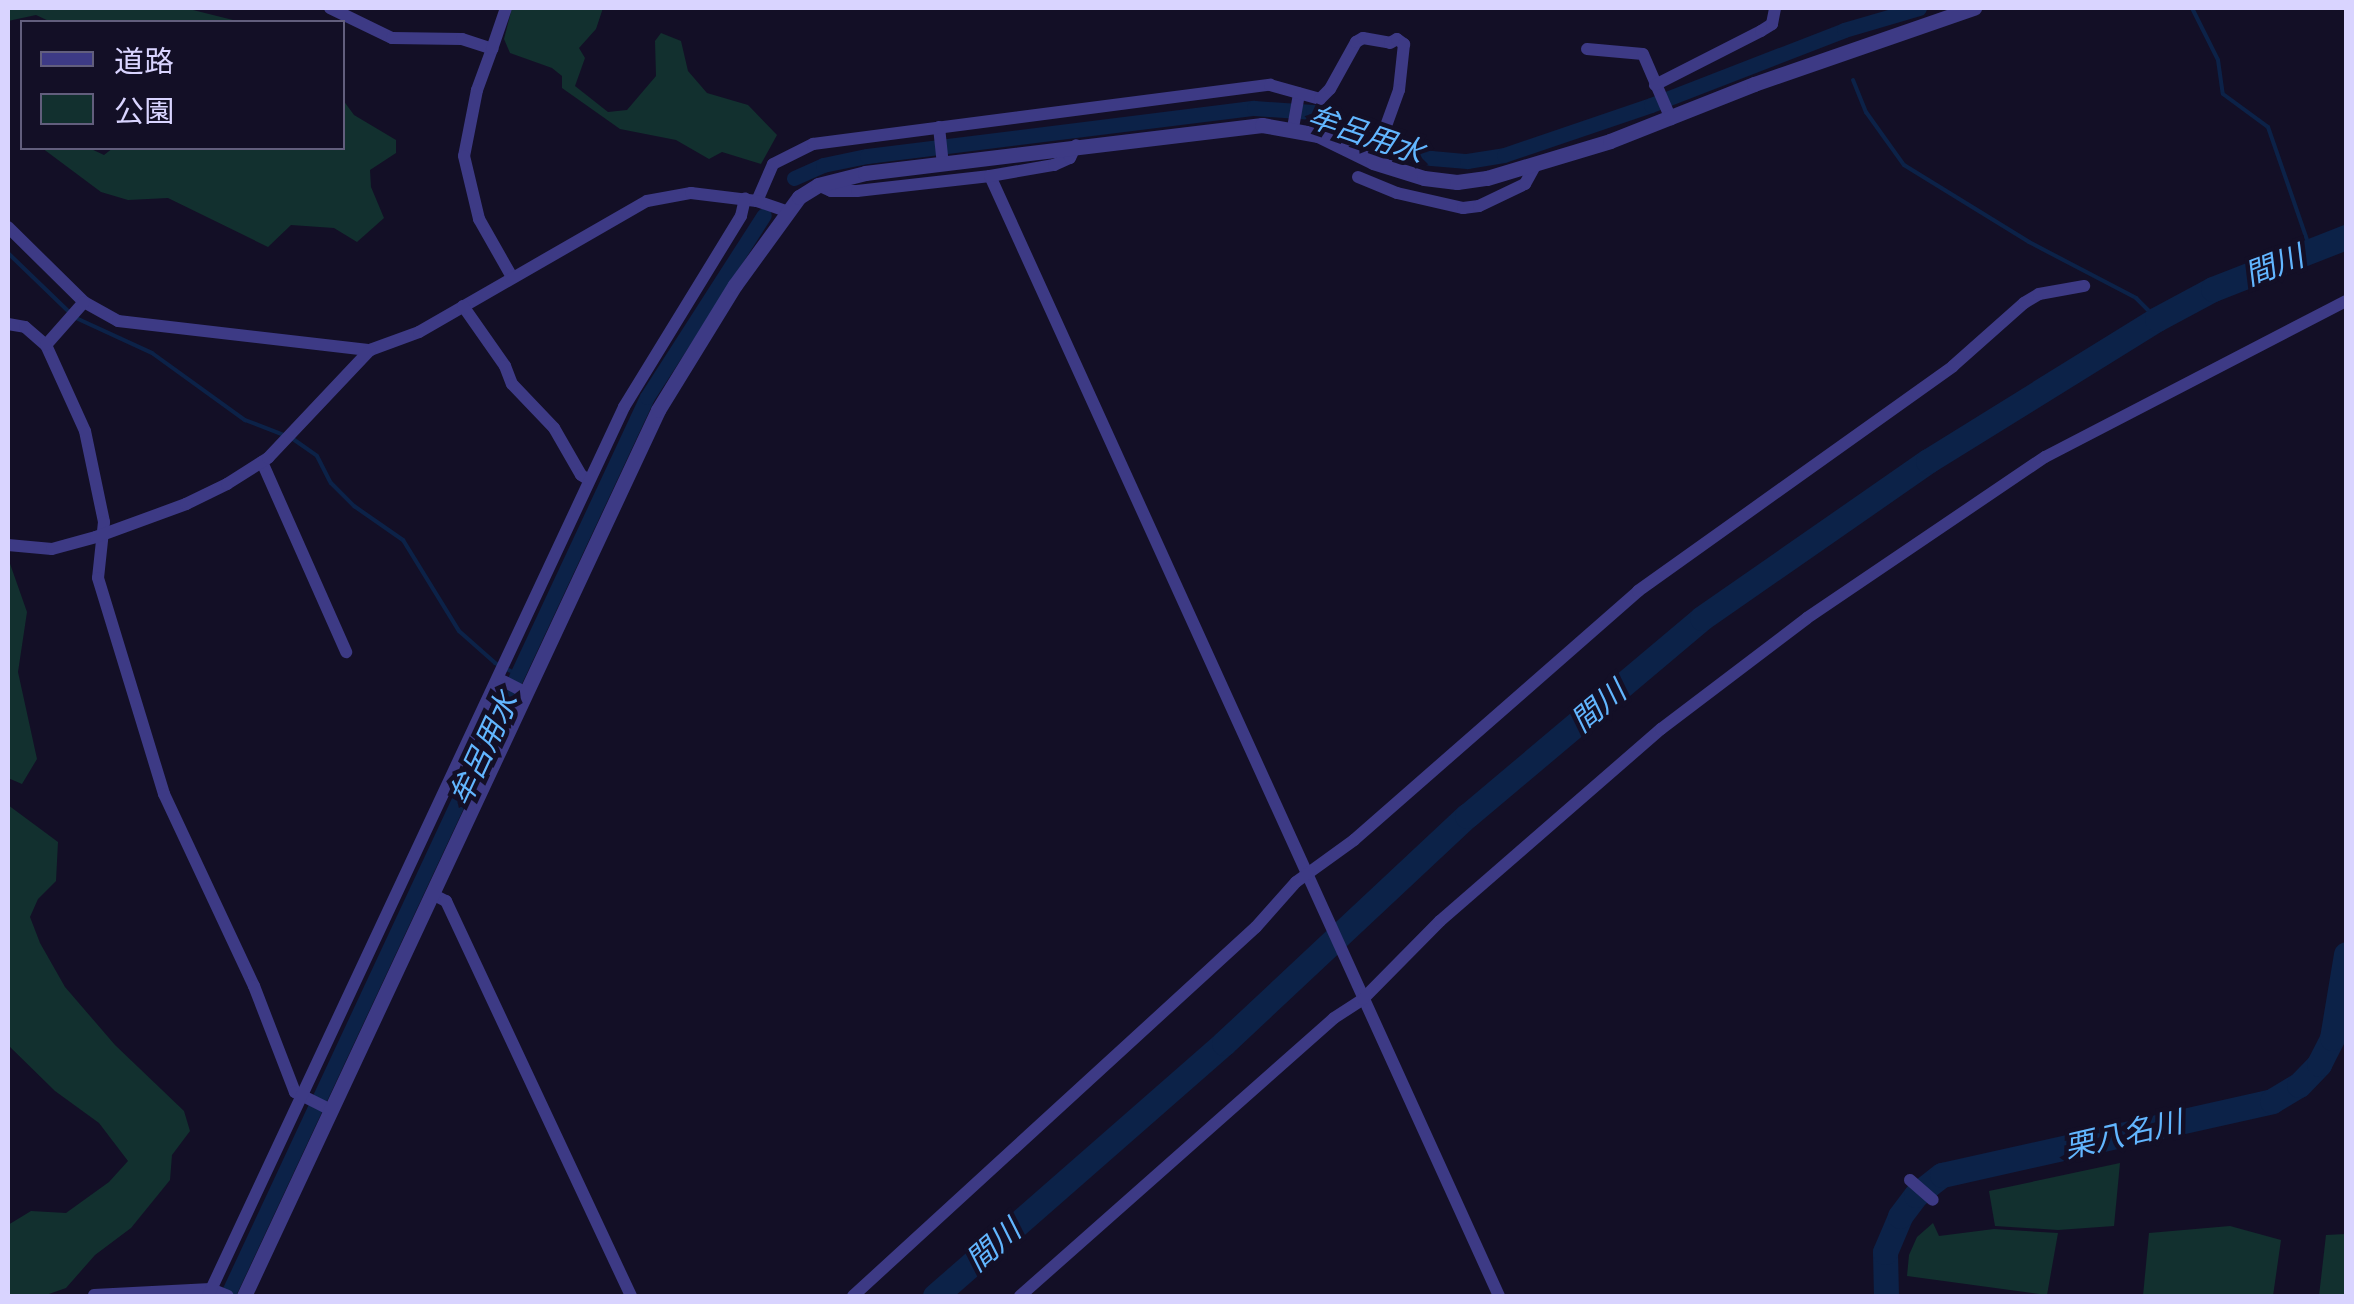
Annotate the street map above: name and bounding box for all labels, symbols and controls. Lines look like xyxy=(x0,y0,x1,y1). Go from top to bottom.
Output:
legend xyxy=(20,20,345,150)
text: 道路 xyxy=(114,43,174,79)
text: 公園 xyxy=(114,93,174,129)
water label: 牟呂用水 xyxy=(1303,97,1429,171)
water label: 間川 xyxy=(2240,237,2308,293)
water label: 間川 xyxy=(1563,673,1633,739)
water label: 牟呂用水 xyxy=(441,687,525,811)
water label: 栗八名川 xyxy=(2060,1103,2186,1165)
water label: 間川 xyxy=(959,1212,1027,1278)

